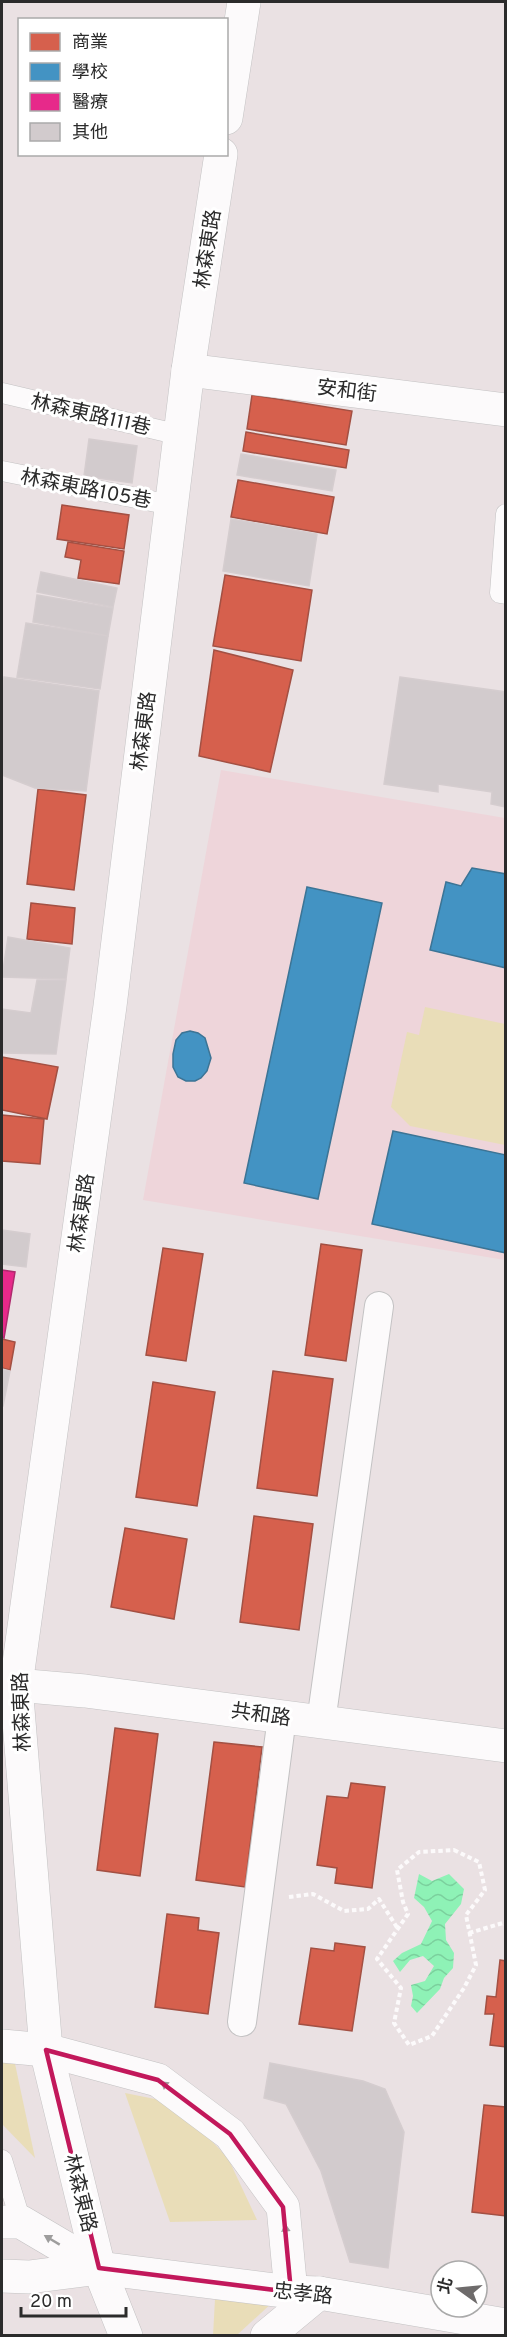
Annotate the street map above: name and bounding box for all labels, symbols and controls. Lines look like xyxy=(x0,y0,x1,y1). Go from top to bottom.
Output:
legend xyxy=(18,18,228,156)
text: 商業 xyxy=(72,32,108,55)
text: 學校 xyxy=(72,62,108,85)
text: 醫療 xyxy=(72,92,108,115)
text: 其他 xyxy=(72,122,108,145)
street label: 林森東路 xyxy=(190,208,228,291)
street label: 安和街 xyxy=(315,375,378,409)
street label: 林森東路111巷 xyxy=(28,390,153,442)
street label: 林森東路105巷 xyxy=(18,465,153,515)
street label: 林森東路 xyxy=(127,690,163,773)
street label: 林森東路 xyxy=(65,1172,101,1255)
street label: 林森東路 xyxy=(9,1672,37,1752)
street label: 共和路 xyxy=(229,1699,292,1733)
one-way arrow xyxy=(160,2081,175,2093)
street label: 林森東路 xyxy=(57,2152,101,2235)
one-way arrow xyxy=(281,2224,291,2243)
one-way arrow xyxy=(43,2235,60,2245)
north arrow xyxy=(429,2259,489,2319)
text: 北 xyxy=(435,2275,458,2296)
street label: 忠孝路 xyxy=(272,2279,334,2311)
scale bar xyxy=(21,2280,126,2318)
text: 20 m xyxy=(30,2291,72,2314)

